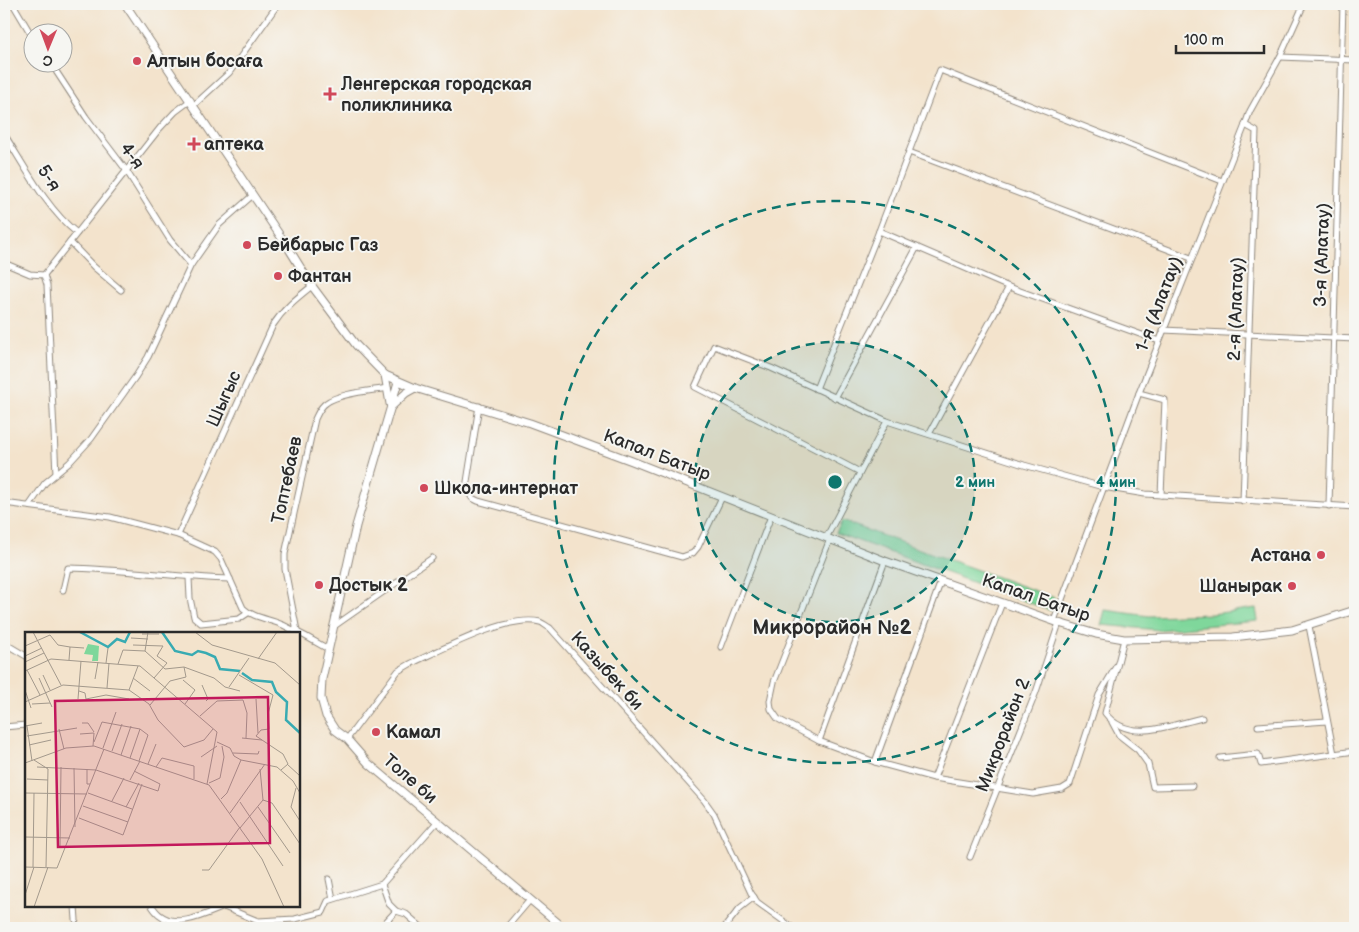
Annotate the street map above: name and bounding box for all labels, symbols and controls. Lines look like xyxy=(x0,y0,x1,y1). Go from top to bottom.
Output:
north arrow xyxy=(22,22,72,72)
scale bar xyxy=(1176,22,1264,54)
text: 100 m xyxy=(1184,31,1224,50)
place label: Алтын босаға xyxy=(146,51,263,72)
text: С xyxy=(43,52,53,69)
marker: Алтын босаға xyxy=(131,55,143,67)
place label: Ленгерская городская поликлиника xyxy=(340,74,532,116)
marker: Ленгерская городская поликлиника xyxy=(323,87,337,101)
place label: аптека xyxy=(204,134,264,155)
marker: аптека xyxy=(188,138,200,150)
street label: 4-я xyxy=(115,139,149,173)
street label: 5-я xyxy=(33,161,65,195)
street label: 3-я (Алатау) xyxy=(1310,202,1334,308)
place label: Бейбарыс Газ xyxy=(257,235,379,256)
marker: Бейбарыс Газ xyxy=(241,239,253,251)
street label: 1-я (Алатау) xyxy=(1131,253,1187,355)
street label: 2-я (Алатау) xyxy=(1224,257,1248,361)
place label: Фантан xyxy=(288,266,352,287)
marker: Фантан xyxy=(272,270,284,282)
street label: Шыгыс xyxy=(202,368,246,430)
street label: Капал Батыр xyxy=(601,425,713,485)
street label: Топтебаев xyxy=(268,434,307,526)
centre of rings xyxy=(826,473,844,491)
text: 2 мин xyxy=(955,473,995,492)
text: 4 мин xyxy=(1096,473,1136,492)
place label: Школа-интернат xyxy=(434,478,578,499)
marker: Школа-интернат xyxy=(418,482,430,494)
place label: Астана xyxy=(1250,545,1312,566)
marker: Астана xyxy=(1315,549,1327,561)
street label: Капал Батыр xyxy=(979,570,1093,626)
place label: Достык 2 xyxy=(329,575,408,596)
place label: Шанырак xyxy=(1199,576,1282,597)
marker: Достык 2 xyxy=(313,579,325,591)
marker: Шанырак xyxy=(1286,580,1298,592)
district label: Микрорайон №2 xyxy=(753,616,911,640)
street label: Казыбек би xyxy=(566,628,648,714)
inset map xyxy=(25,632,300,907)
street label: Микрорайон 2 xyxy=(972,675,1035,795)
place label: Камал xyxy=(386,722,441,743)
marker: Камал xyxy=(370,726,382,738)
street label: Толе би xyxy=(379,750,441,808)

